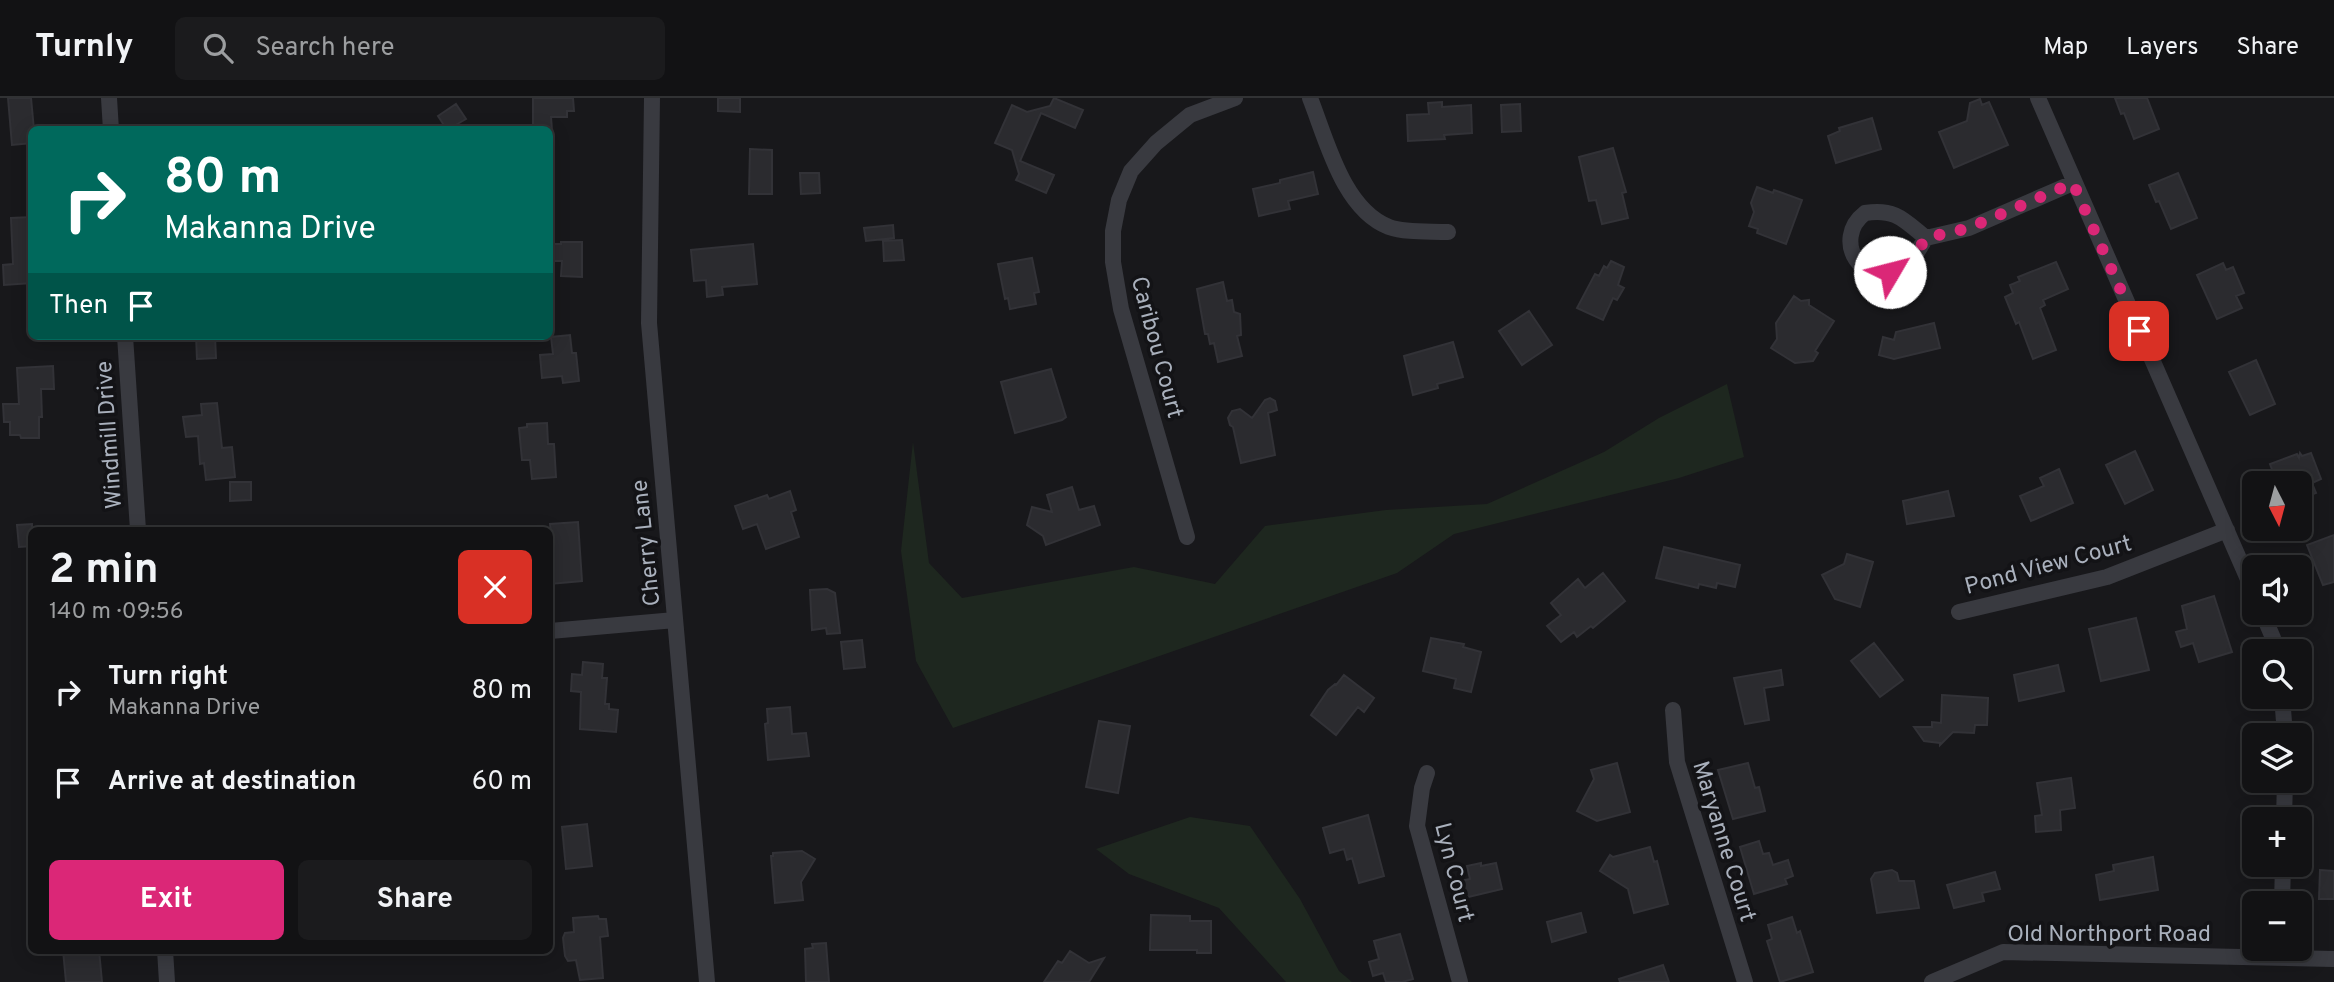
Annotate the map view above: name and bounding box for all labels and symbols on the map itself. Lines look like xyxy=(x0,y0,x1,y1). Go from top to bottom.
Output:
position arrow xyxy=(1853,235,1927,309)
street label: Caribou Court xyxy=(1123,274,1188,422)
pin xyxy=(2109,301,2169,361)
street label: Windmill Drive xyxy=(91,360,130,510)
north arrow xyxy=(2242,471,2312,541)
street label: Cherry Lane xyxy=(626,478,669,608)
street label: Pond View Court xyxy=(1962,530,2135,603)
street label: Maryanne Court xyxy=(1684,758,1761,926)
street label: Lyn Court xyxy=(1426,820,1479,925)
street label: Old Northport Road xyxy=(2007,921,2211,950)

